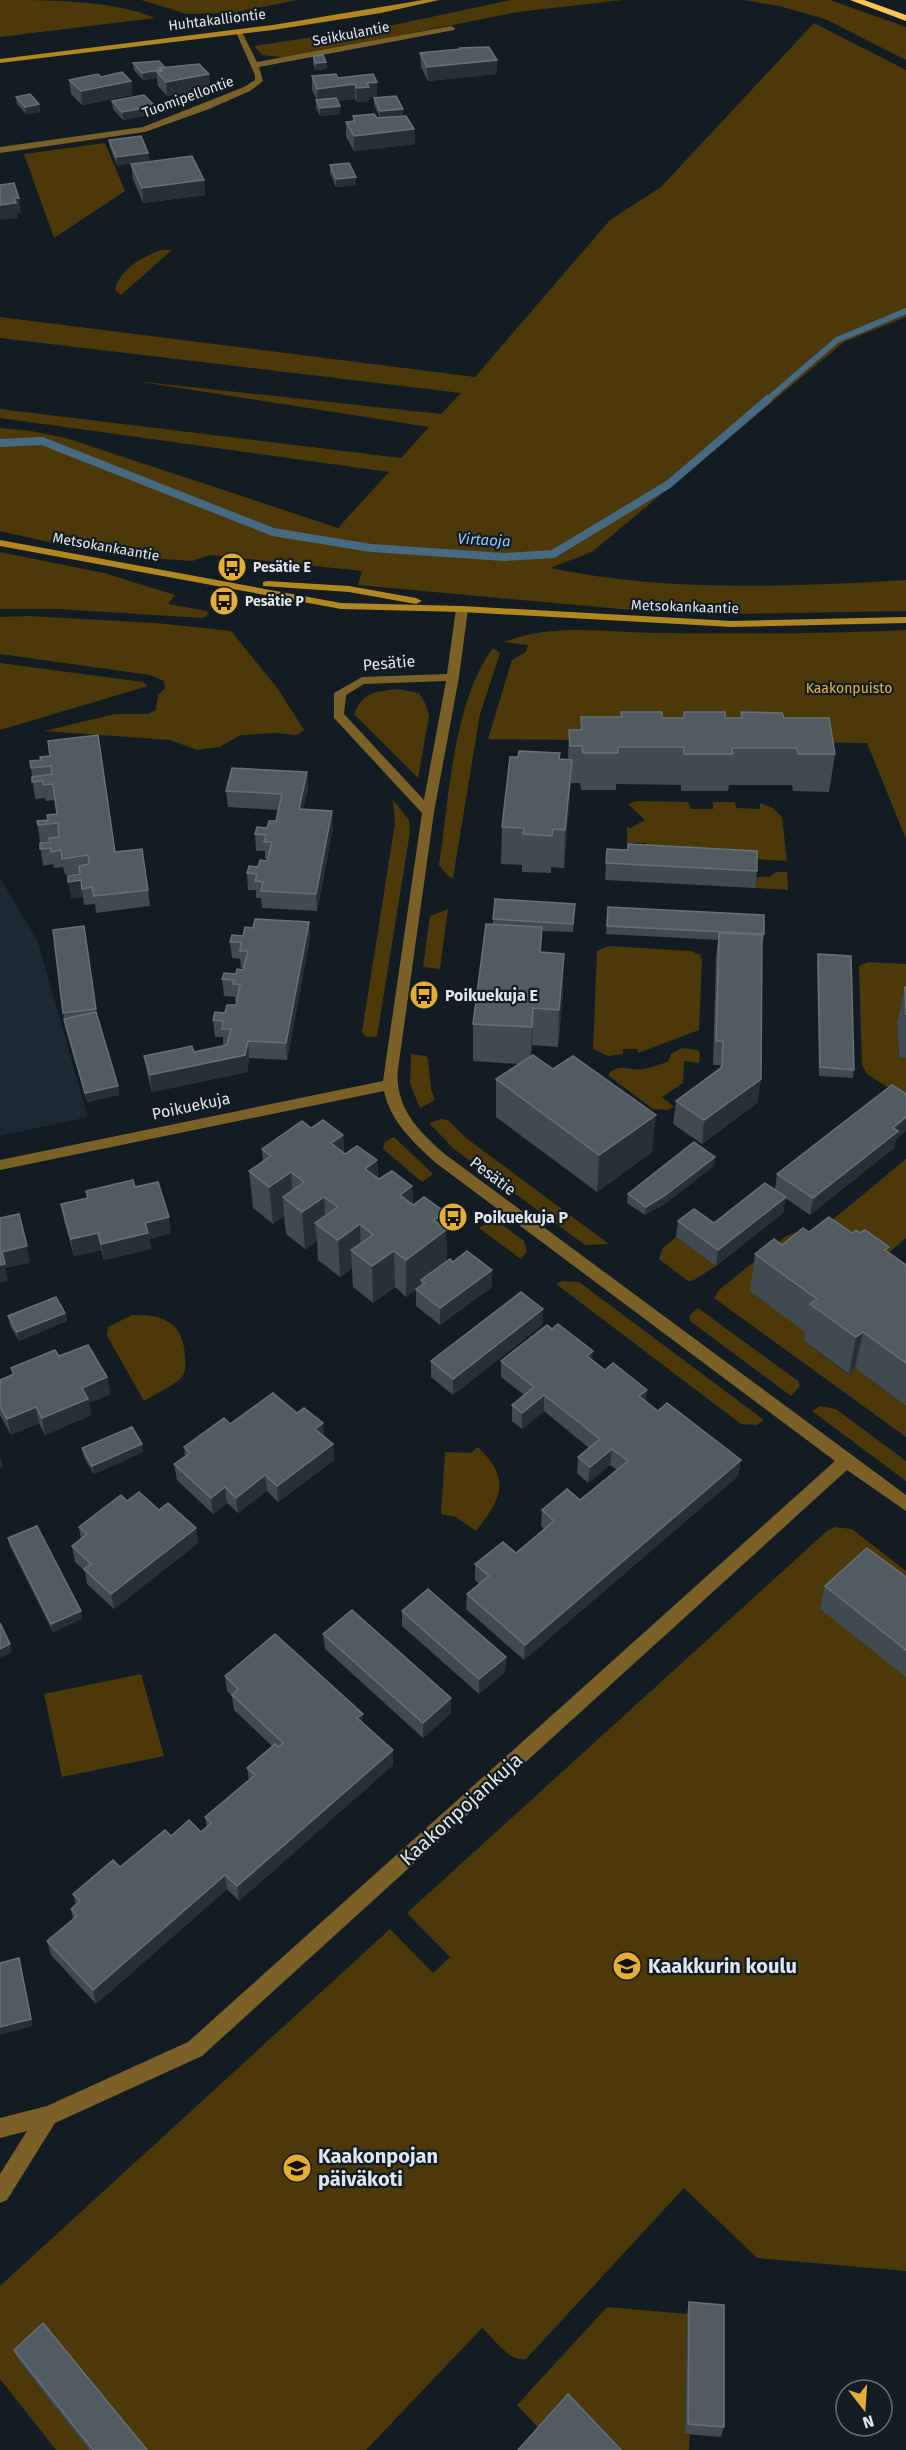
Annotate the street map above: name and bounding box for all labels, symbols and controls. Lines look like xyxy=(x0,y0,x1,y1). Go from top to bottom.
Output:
street label: Huhtakalliontie xyxy=(167,6,267,34)
street label: Seikkulantie xyxy=(311,18,391,50)
street label: Tuomipellontie xyxy=(140,73,236,121)
street label: Metsokankaantie xyxy=(51,529,161,565)
water label: Virtaoja xyxy=(457,530,511,550)
bus stop icon: Pesätie E xyxy=(216,551,248,583)
place label: Pesätie E xyxy=(253,559,311,576)
bus stop icon: Pesätie P xyxy=(208,585,240,617)
place label: Pesätie P xyxy=(245,593,304,610)
street label: Metsokankaantie xyxy=(631,597,739,617)
street label: Pesätie xyxy=(362,651,416,675)
park label: Kaakonpuisto xyxy=(806,680,892,697)
bus stop icon: Poikuekuja E xyxy=(408,979,440,1011)
place label: Poikuekuja E xyxy=(445,986,538,1005)
street label: Poikuekuja xyxy=(150,1088,232,1124)
street label: Pesätie xyxy=(466,1153,520,1199)
bus stop icon: Poikuekuja P xyxy=(437,1201,469,1233)
place label: Poikuekuja P xyxy=(474,1208,569,1227)
street label: Kaakonpojankuja xyxy=(395,1748,527,1870)
school or university icon: Kaakkurin koulu xyxy=(611,1950,643,1982)
place label: Kaakkurin koulu xyxy=(648,1954,797,1978)
place label: Kaakonpojan päiväkoti xyxy=(318,2144,438,2191)
school or university icon: Kaakonpojan päiväkoti xyxy=(281,2152,313,2184)
north arrow xyxy=(834,2378,894,2438)
text: N xyxy=(860,2411,876,2433)

